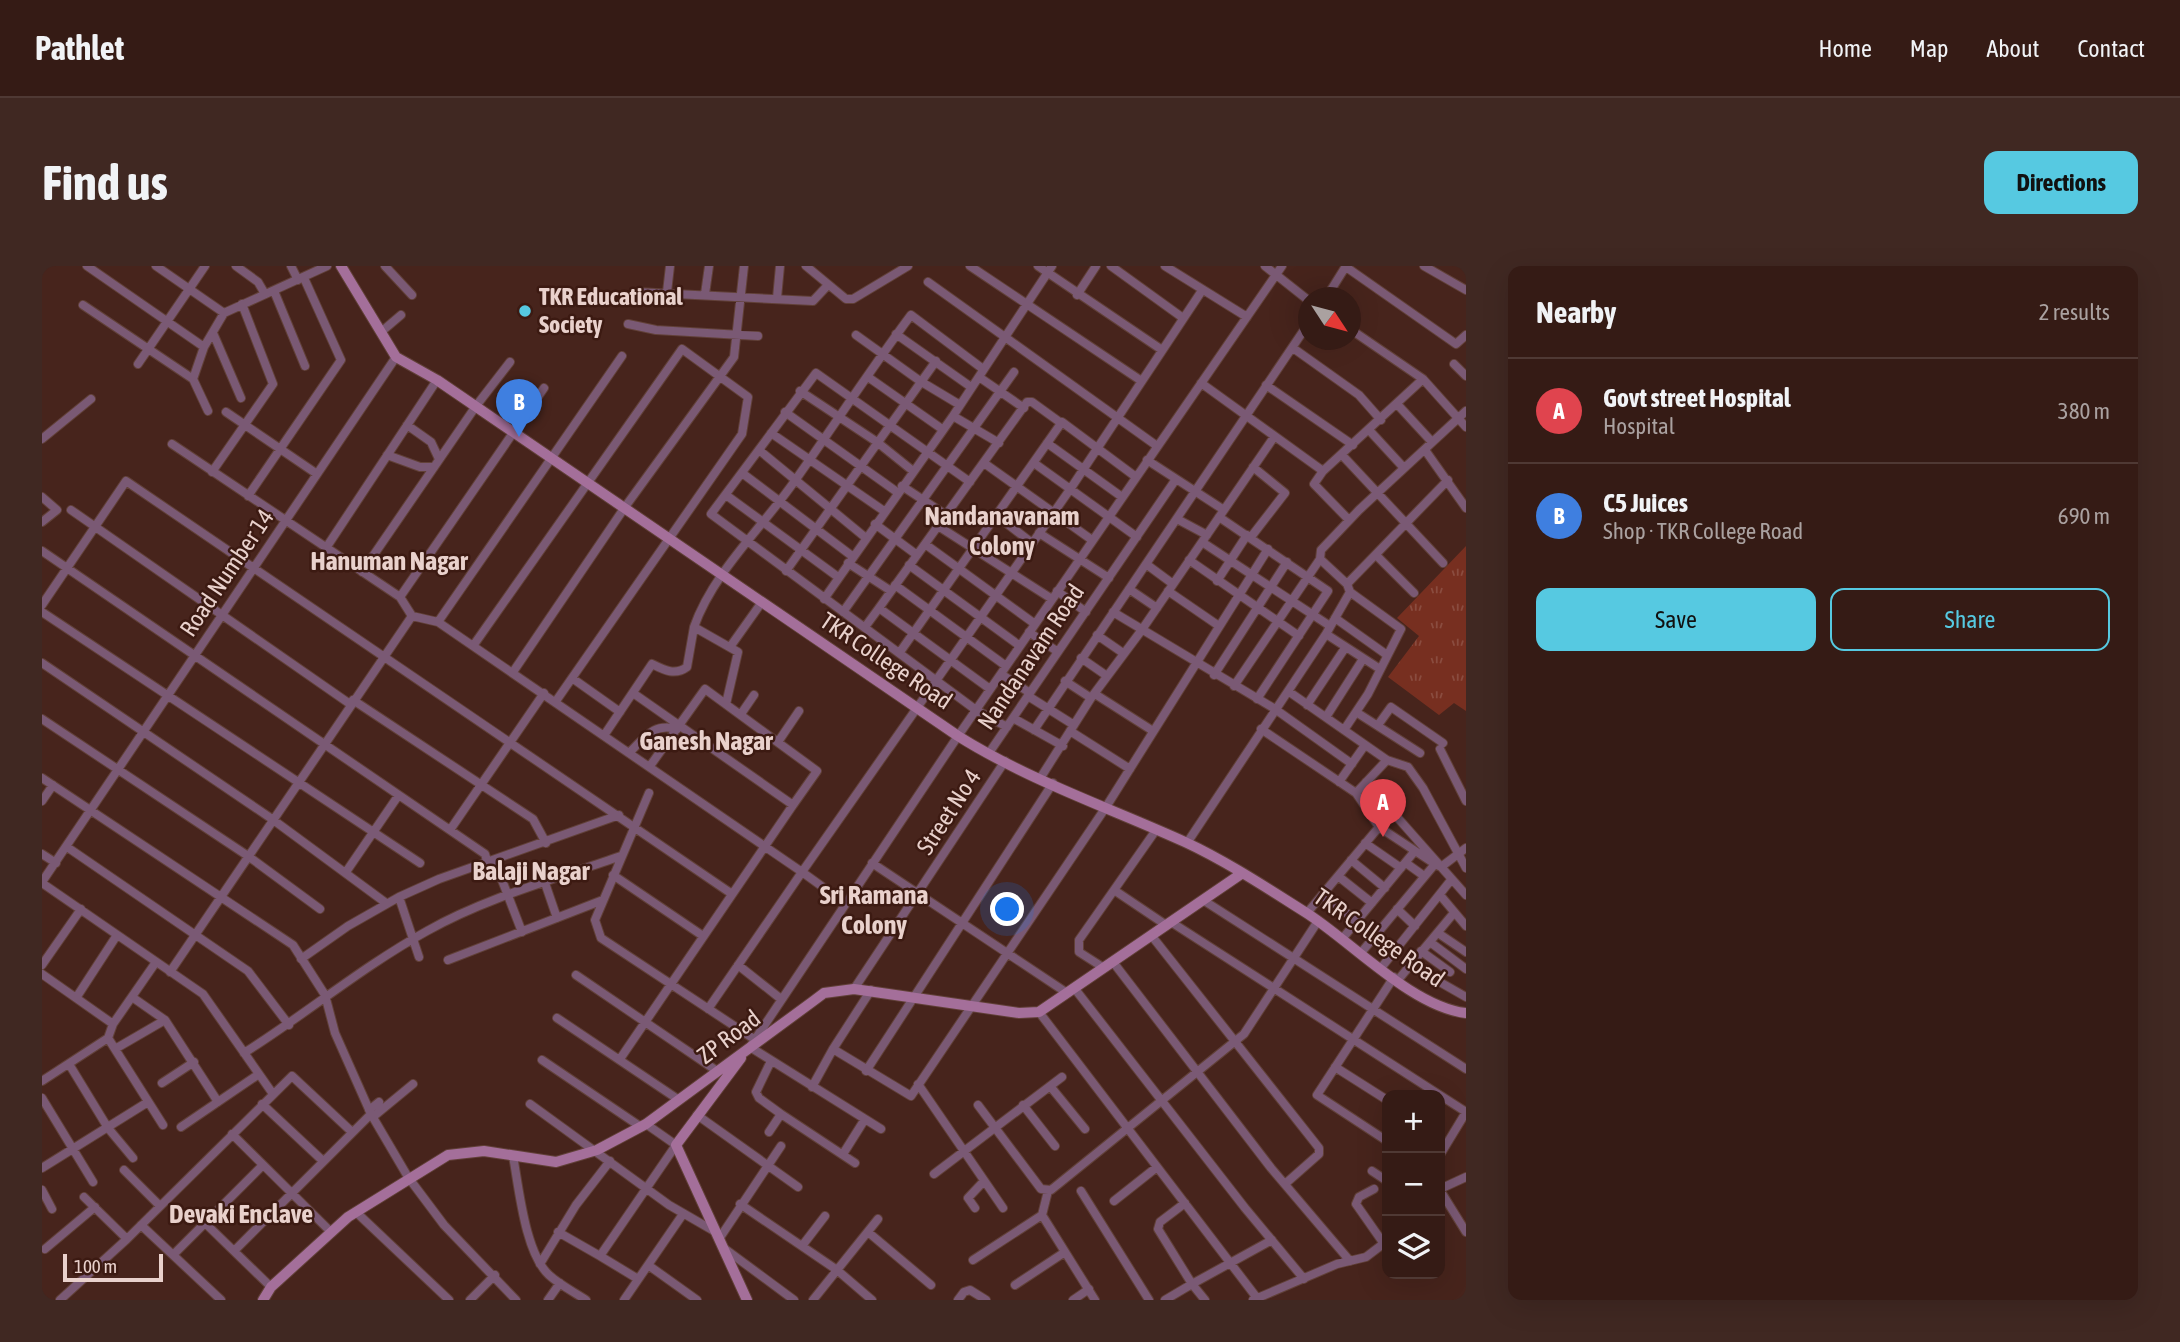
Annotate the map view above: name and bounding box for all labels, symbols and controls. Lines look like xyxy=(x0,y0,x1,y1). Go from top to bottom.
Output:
text: Pathlet xyxy=(35,29,124,67)
text: Home xyxy=(1818,35,1872,62)
text: Map xyxy=(1910,35,1948,62)
text: About xyxy=(1986,35,2039,62)
text: Contact xyxy=(2077,35,2145,62)
button: Directions xyxy=(1984,151,2138,214)
text: Find us xyxy=(42,154,168,210)
place label: TKR Educational Society xyxy=(539,283,683,338)
north arrow xyxy=(1298,287,1361,350)
text: Nearby xyxy=(1536,295,1616,329)
text: 2 results xyxy=(2039,299,2110,325)
marker: TKR Educational Society xyxy=(517,303,533,319)
pin: B xyxy=(496,379,542,437)
text: Govt street Hospital xyxy=(1603,383,1791,413)
text: A xyxy=(1553,398,1565,424)
text: 380 m xyxy=(2058,398,2110,424)
text: Hospital xyxy=(1603,413,1675,439)
text: C5 Juices xyxy=(1603,488,1688,518)
district label: Nandanavanam Colony xyxy=(924,501,1080,561)
text: B xyxy=(1554,503,1564,529)
text: 690 m xyxy=(2058,503,2110,529)
street label: Road Number 14 xyxy=(174,504,279,641)
text: Shop · TKR College Road xyxy=(1603,518,1803,544)
district label: Hanuman Nagar xyxy=(310,546,469,576)
street label: Nandanavam Road xyxy=(972,579,1089,735)
button: Save xyxy=(1536,588,1816,651)
button: Share xyxy=(1830,588,2110,651)
street label: TKR College Road xyxy=(815,607,957,715)
district label: Ganesh Nagar xyxy=(639,726,774,756)
street label: Street No 4 xyxy=(911,764,986,859)
pin: A xyxy=(1360,779,1406,837)
district label: Balaji Nagar xyxy=(473,856,591,886)
district label: Sri Ramana Colony xyxy=(820,880,928,940)
street label: TKR College Road xyxy=(1309,883,1450,992)
your location xyxy=(990,892,1024,926)
street label: ZP Road xyxy=(692,1004,765,1069)
map controls xyxy=(1382,1090,1445,1279)
button: + xyxy=(1382,1090,1445,1153)
button: − xyxy=(1382,1153,1445,1216)
district label: Devaki Enclave xyxy=(169,1199,313,1229)
button: layers xyxy=(1382,1216,1445,1279)
scale bar xyxy=(63,1251,163,1283)
text: 100 m xyxy=(74,1255,117,1277)

